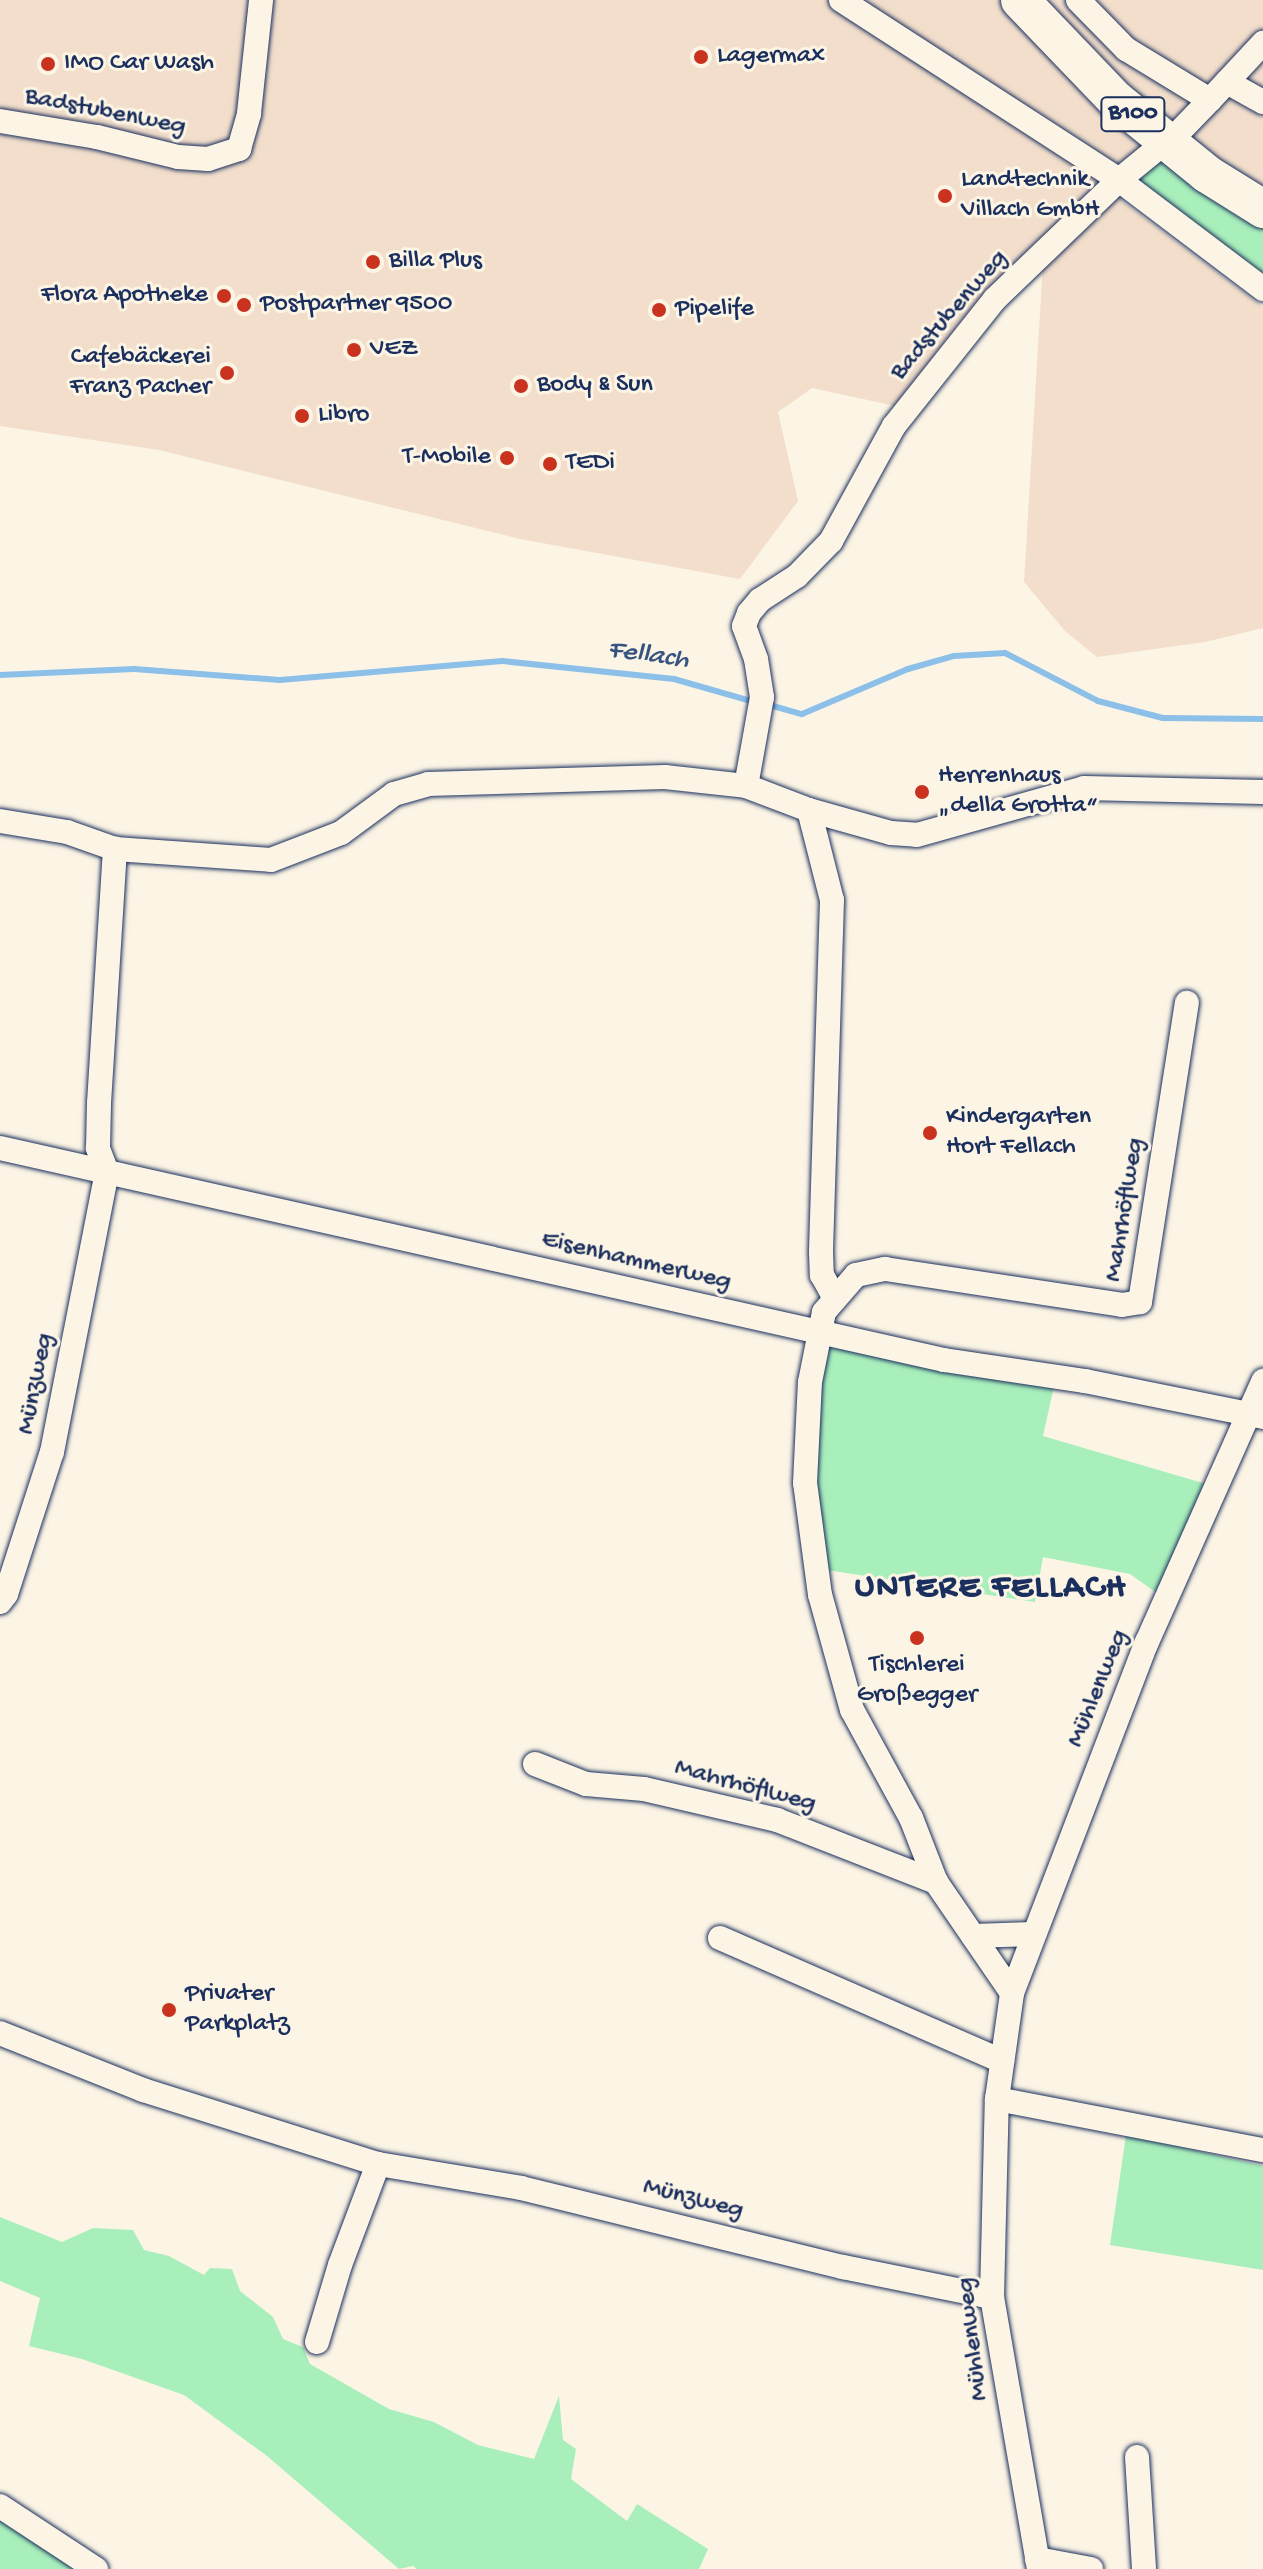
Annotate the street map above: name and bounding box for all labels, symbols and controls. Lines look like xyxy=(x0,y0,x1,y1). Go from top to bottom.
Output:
place label: Lagermax xyxy=(717,41,825,73)
place label: IMO Car Wash xyxy=(64,48,214,80)
marker: Lagermax xyxy=(692,48,710,66)
marker: IMO Car Wash xyxy=(39,55,57,73)
street label: Badstubenweg xyxy=(22,82,188,144)
road number: B100 xyxy=(1099,94,1167,134)
place label: Landtechnik Villach GmbH xyxy=(961,165,1099,226)
marker: Landtechnik Villach GmbH xyxy=(936,187,954,205)
street label: Badstubenweg xyxy=(885,244,1015,388)
place label: Billa Plus xyxy=(389,246,482,278)
marker: Billa Plus xyxy=(364,253,382,271)
place label: Flora Apotheke xyxy=(41,280,208,312)
marker: Flora Apotheke xyxy=(215,287,233,305)
place label: Postpartner 9500 xyxy=(260,289,452,321)
place label: Pipelife xyxy=(675,294,754,326)
marker: Postpartner 9500 xyxy=(235,296,253,314)
marker: Pipelife xyxy=(650,301,668,319)
place label: VEZ xyxy=(370,334,417,366)
marker: VEZ xyxy=(345,341,363,359)
place label: Cafebäckerei Franz Pacher xyxy=(70,342,211,404)
marker: Cafebäckerei Franz Pacher xyxy=(218,364,236,382)
place label: Body & Sun xyxy=(537,370,653,402)
marker: Body & Sun xyxy=(512,377,530,395)
place label: Libro xyxy=(318,400,370,432)
marker: Libro xyxy=(293,407,311,425)
place label: T-Mobile xyxy=(403,442,491,474)
place label: TEDi xyxy=(566,448,615,480)
marker: T-Mobile xyxy=(498,449,516,467)
marker: TEDi xyxy=(541,455,559,473)
water label: Fellach xyxy=(605,634,691,678)
place label: Herrenhaus „della Grotta“ xyxy=(938,761,1098,822)
marker: Herrenhaus „della Grotta“ xyxy=(913,783,931,801)
place label: Kindergarten Hort Fellach xyxy=(946,1102,1091,1164)
marker: Kindergarten Hort Fellach xyxy=(921,1124,939,1142)
street label: Mahrhöflweg xyxy=(1099,1136,1153,1284)
street label: Eisenhammerweg xyxy=(538,1225,734,1299)
street label: Münzweg xyxy=(12,1331,62,1437)
district label: UNTERE FELLACH xyxy=(855,1570,1127,1610)
street label: Mühlenweg xyxy=(1061,1626,1137,1752)
marker: Tischlerei Großegger xyxy=(908,1629,926,1647)
place label: Tischlerei Großegger xyxy=(857,1650,977,1712)
street label: Mahrhöflweg xyxy=(671,1753,819,1821)
place label: Privater Parkplatz xyxy=(185,1979,290,2040)
marker: Privater Parkplatz xyxy=(160,2001,178,2019)
street label: Münzweg xyxy=(640,2172,746,2228)
street label: Mühlenweg xyxy=(951,2276,997,2402)

